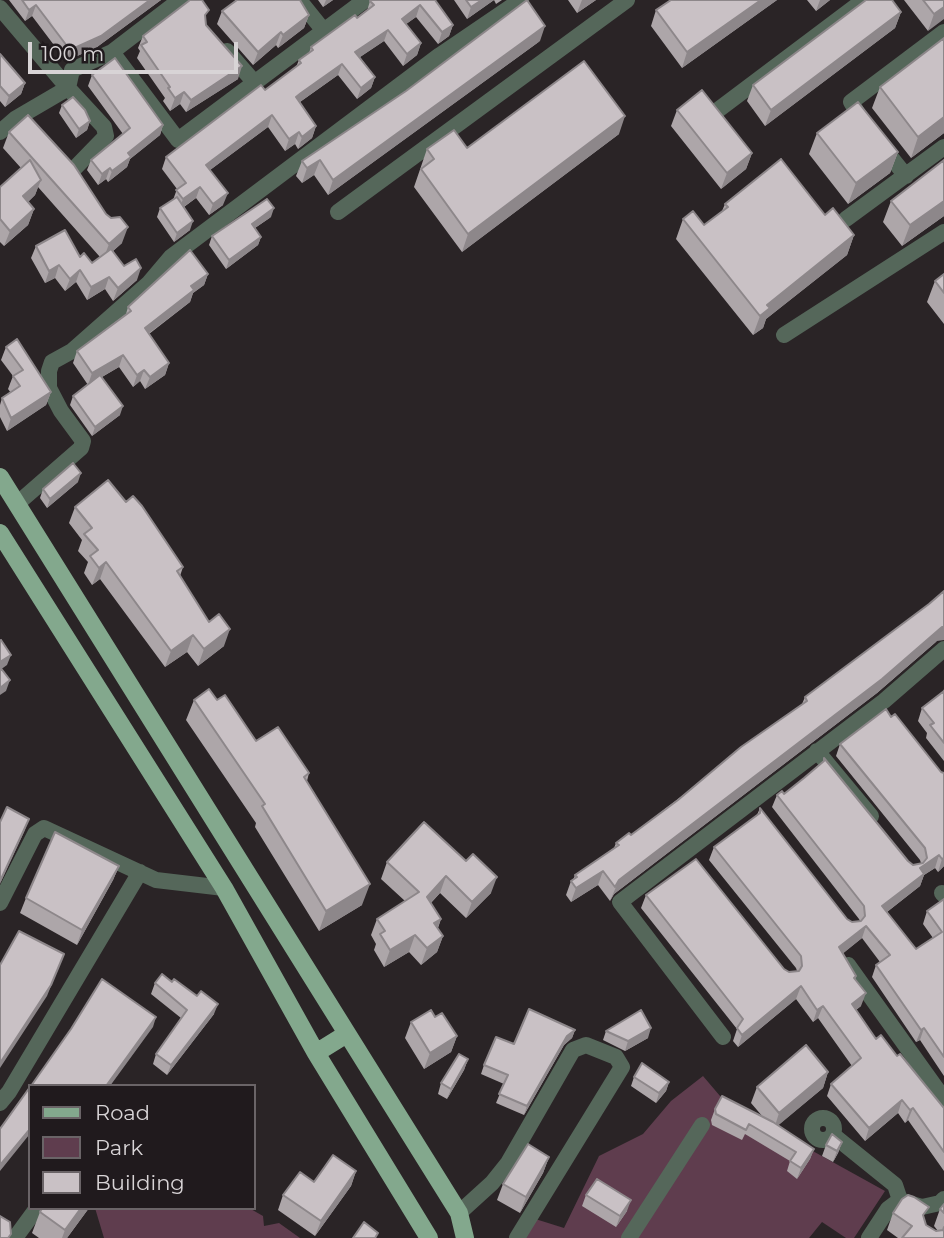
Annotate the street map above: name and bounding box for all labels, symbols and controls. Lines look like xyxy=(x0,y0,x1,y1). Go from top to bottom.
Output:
scale bar xyxy=(32,28,242,72)
text: 100 m xyxy=(41,41,104,66)
legend xyxy=(28,1084,256,1210)
text: Road xyxy=(95,1100,150,1125)
text: Park xyxy=(95,1135,143,1160)
text: Building xyxy=(95,1170,185,1195)

